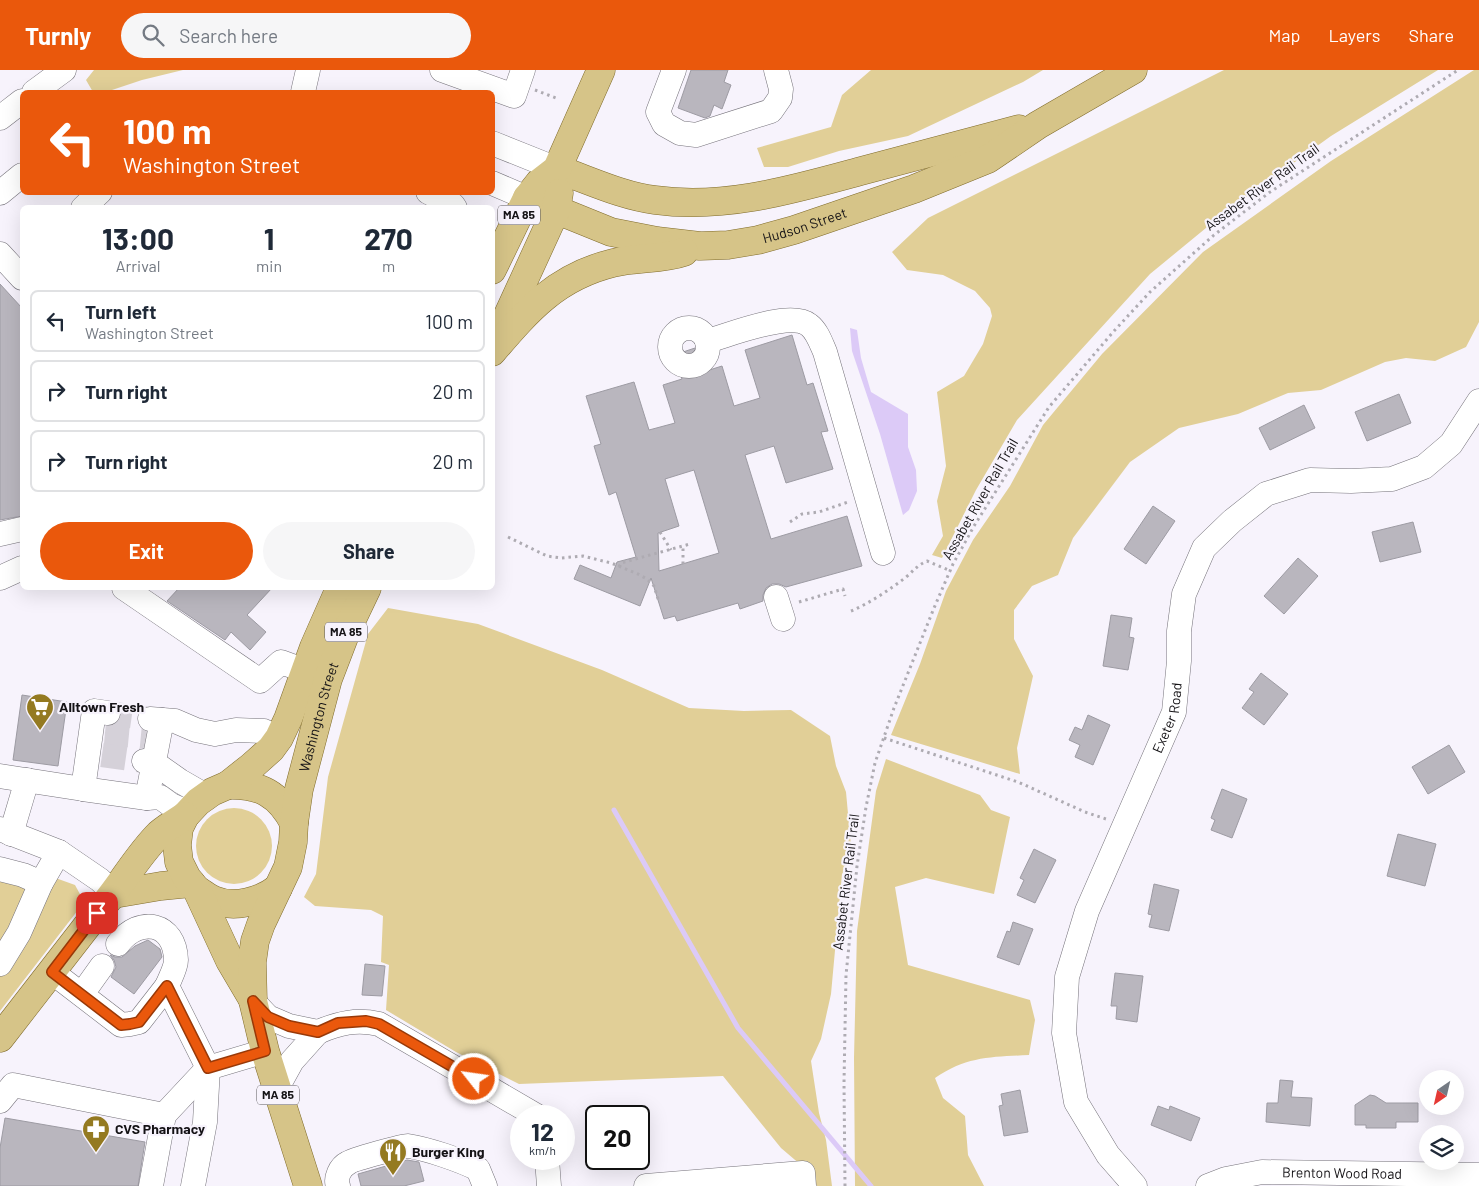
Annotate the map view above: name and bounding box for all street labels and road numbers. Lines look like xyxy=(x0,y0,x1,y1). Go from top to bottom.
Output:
street label: Assabet River Rail Trail xyxy=(1201,139,1322,234)
street label: Hudson Street xyxy=(761,204,849,246)
road number: MA 85 xyxy=(498,206,540,224)
street label: Assabet River Rail Trail xyxy=(938,435,1021,562)
road number: MA 85 xyxy=(325,622,367,642)
street label: Washington Street xyxy=(295,660,342,773)
street label: Exeter Road xyxy=(1148,682,1185,756)
street label: Assabet River Rail Trail xyxy=(829,813,862,951)
road number: MA 85 xyxy=(257,1086,299,1104)
street label: Brenton Wood Road xyxy=(1282,1163,1402,1182)

